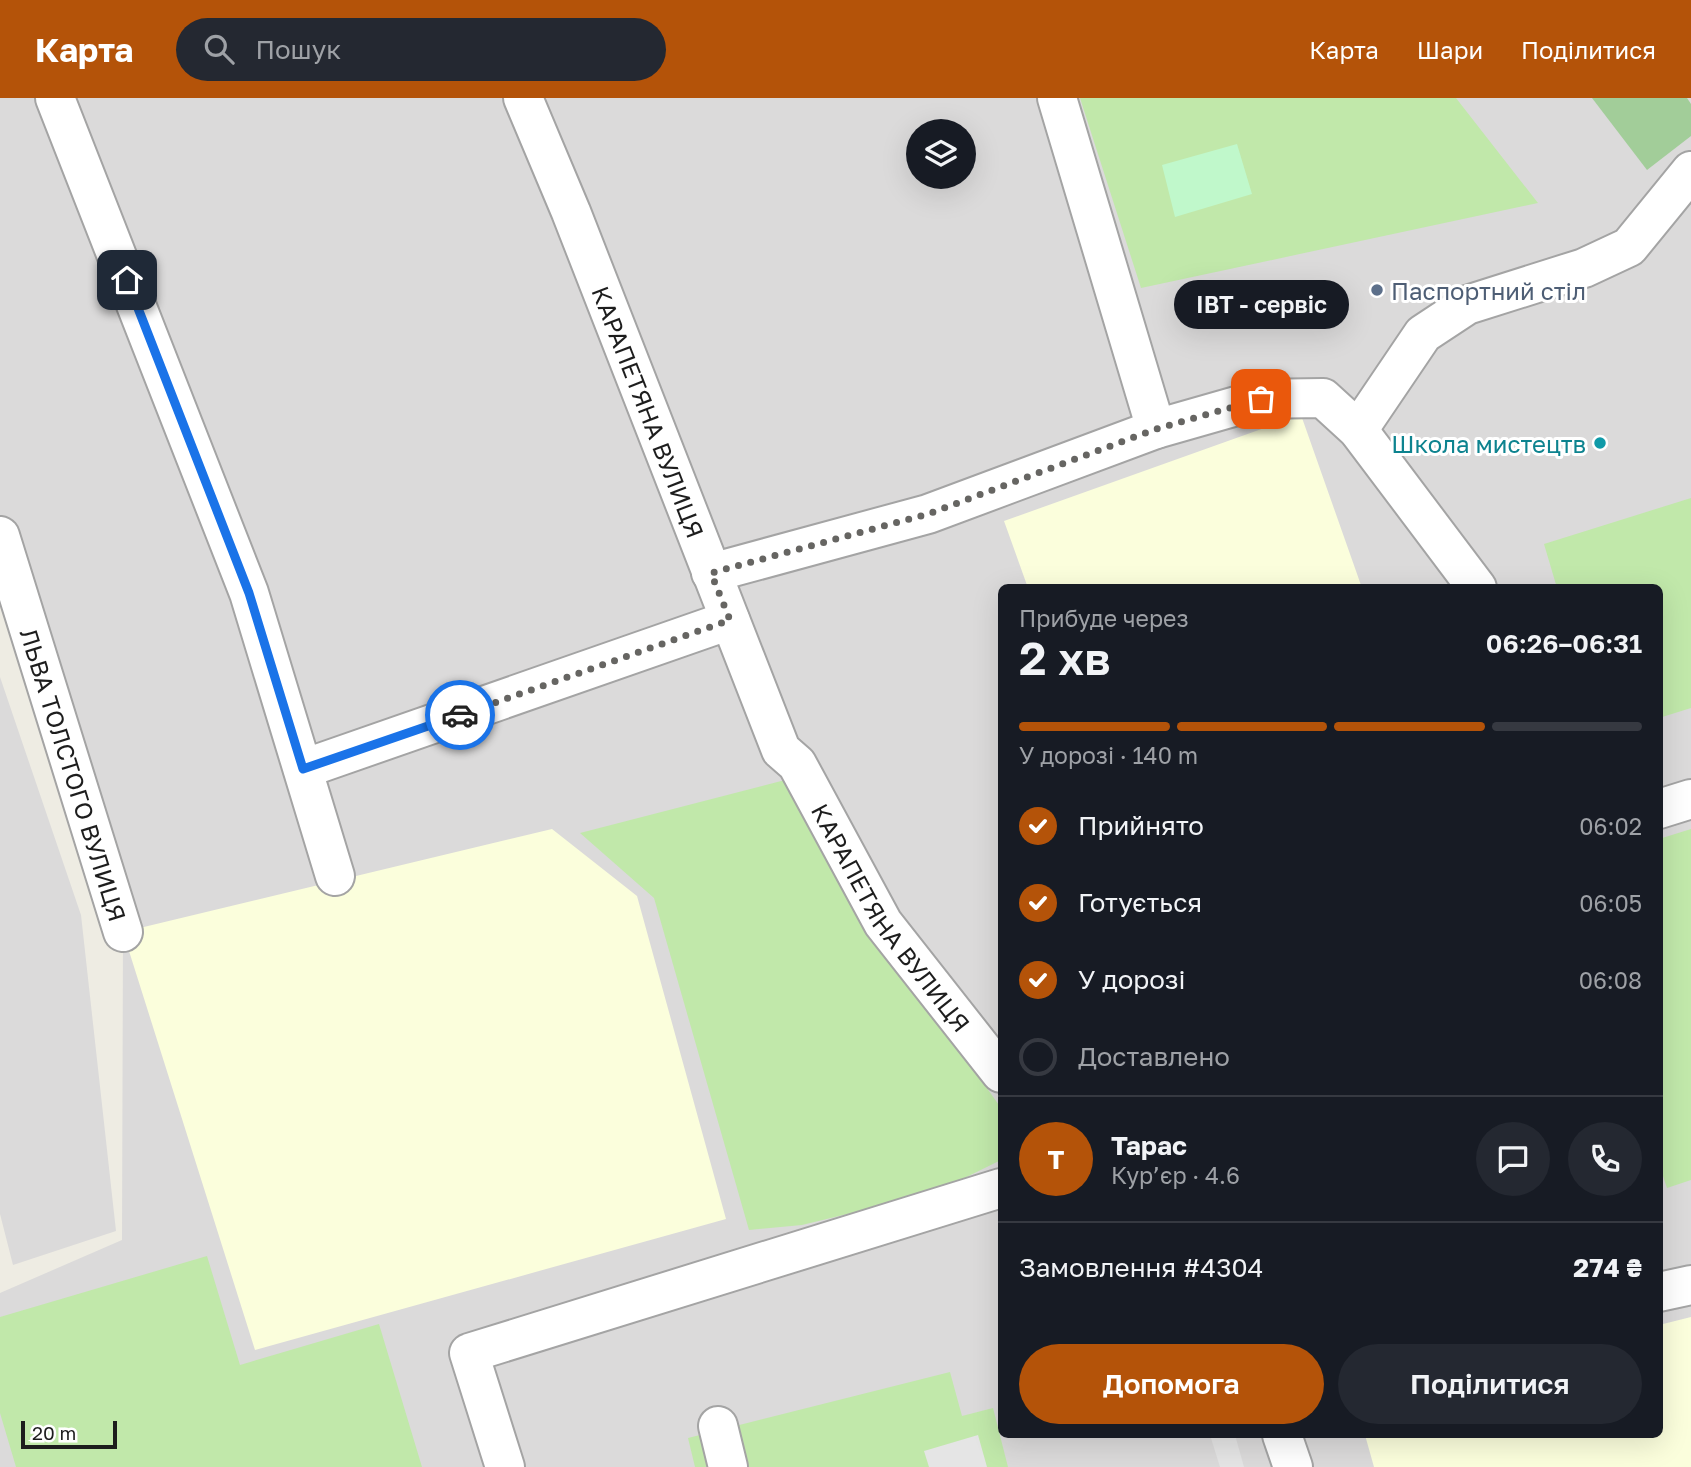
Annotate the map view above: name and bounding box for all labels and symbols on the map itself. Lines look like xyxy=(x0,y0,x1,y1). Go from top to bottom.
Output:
pin xyxy=(97,250,157,310)
place label: Паспортний стіл xyxy=(1391,276,1586,305)
callout: ІВТ - сервіс xyxy=(1174,280,1348,329)
street label: КАРАПЕТЯНА ВУЛИЦЯ xyxy=(587,282,711,542)
marker: Паспортний стіл xyxy=(1369,282,1385,298)
pin xyxy=(1231,369,1291,429)
place label: Школа мистецтв xyxy=(1391,429,1586,458)
marker: Школа мистецтв xyxy=(1592,435,1608,451)
street label: ЛЬВА ТОЛСТОГО ВУЛИЦЯ xyxy=(15,625,133,925)
courier xyxy=(425,680,495,750)
street label: КАРАПЕТЯНА ВУЛИЦЯ xyxy=(806,798,977,1037)
scale bar xyxy=(21,1418,117,1450)

